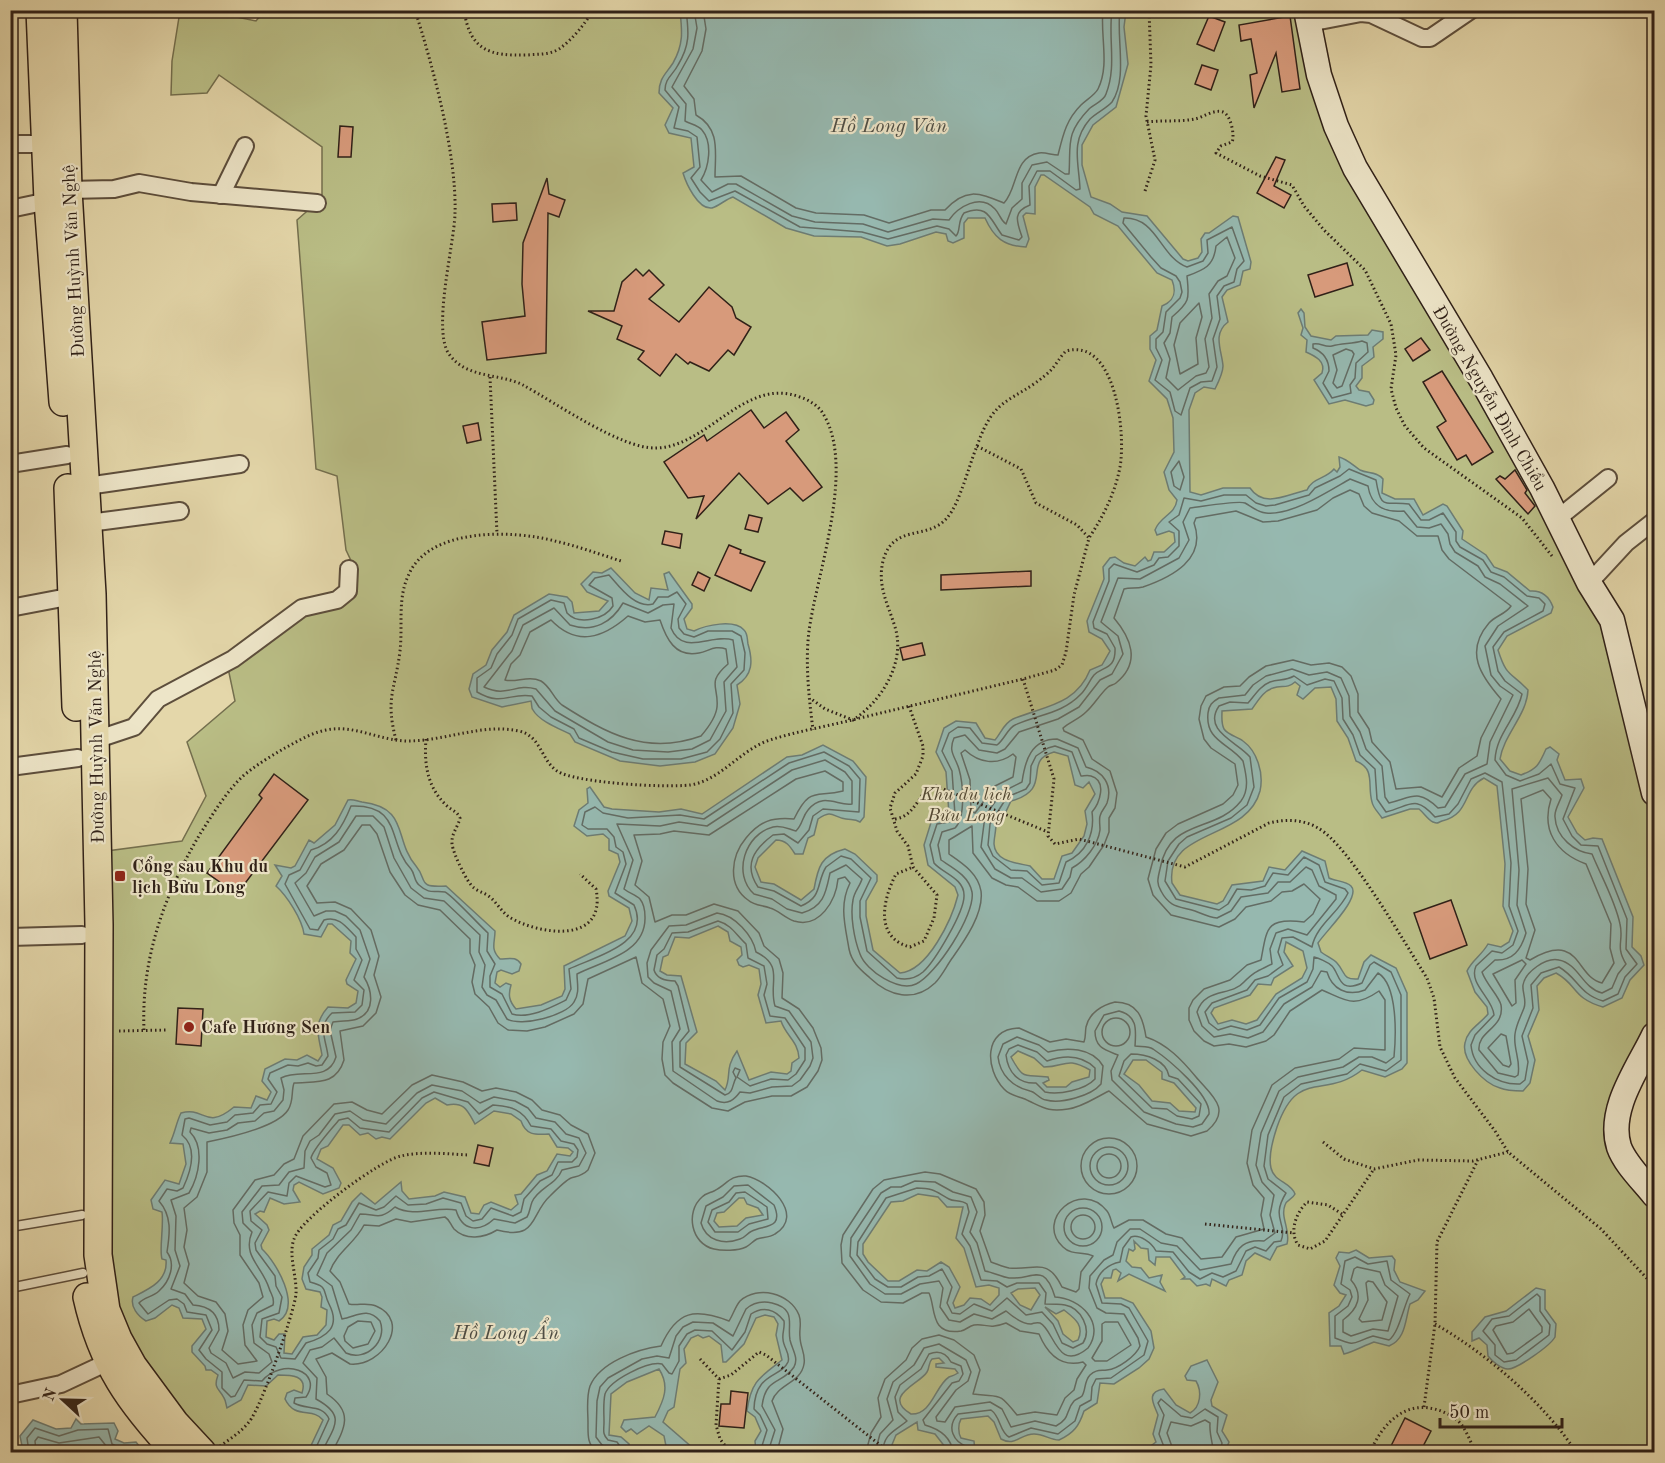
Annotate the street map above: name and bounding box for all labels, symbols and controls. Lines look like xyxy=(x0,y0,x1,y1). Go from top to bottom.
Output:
water label: Hồ Long Vân xyxy=(830,116,947,137)
street label: Đường Huỳnh Văn Nghệ xyxy=(60,164,88,358)
street label: Đường Nguyễn Đình Chiểu xyxy=(1429,302,1551,494)
street label: Đường Huỳnh Văn Nghệ xyxy=(86,650,108,844)
park label: Khu du lịch Bửu Long xyxy=(919,786,1012,825)
place label: Cổng sau Khu du lịch Bửu Long xyxy=(132,856,268,897)
marker: Cổng sau Khu du lịch Bửu Long xyxy=(113,869,127,883)
place label: Cafe Hương Sen xyxy=(201,1019,330,1037)
marker: Cafe Hương Sen xyxy=(182,1020,196,1034)
water label: Hồ Long Ẩn xyxy=(452,1317,559,1344)
north arrow xyxy=(33,1370,93,1430)
text: N xyxy=(41,1386,61,1404)
scale bar xyxy=(1440,1391,1562,1429)
text: 50 m xyxy=(1449,1404,1489,1422)

